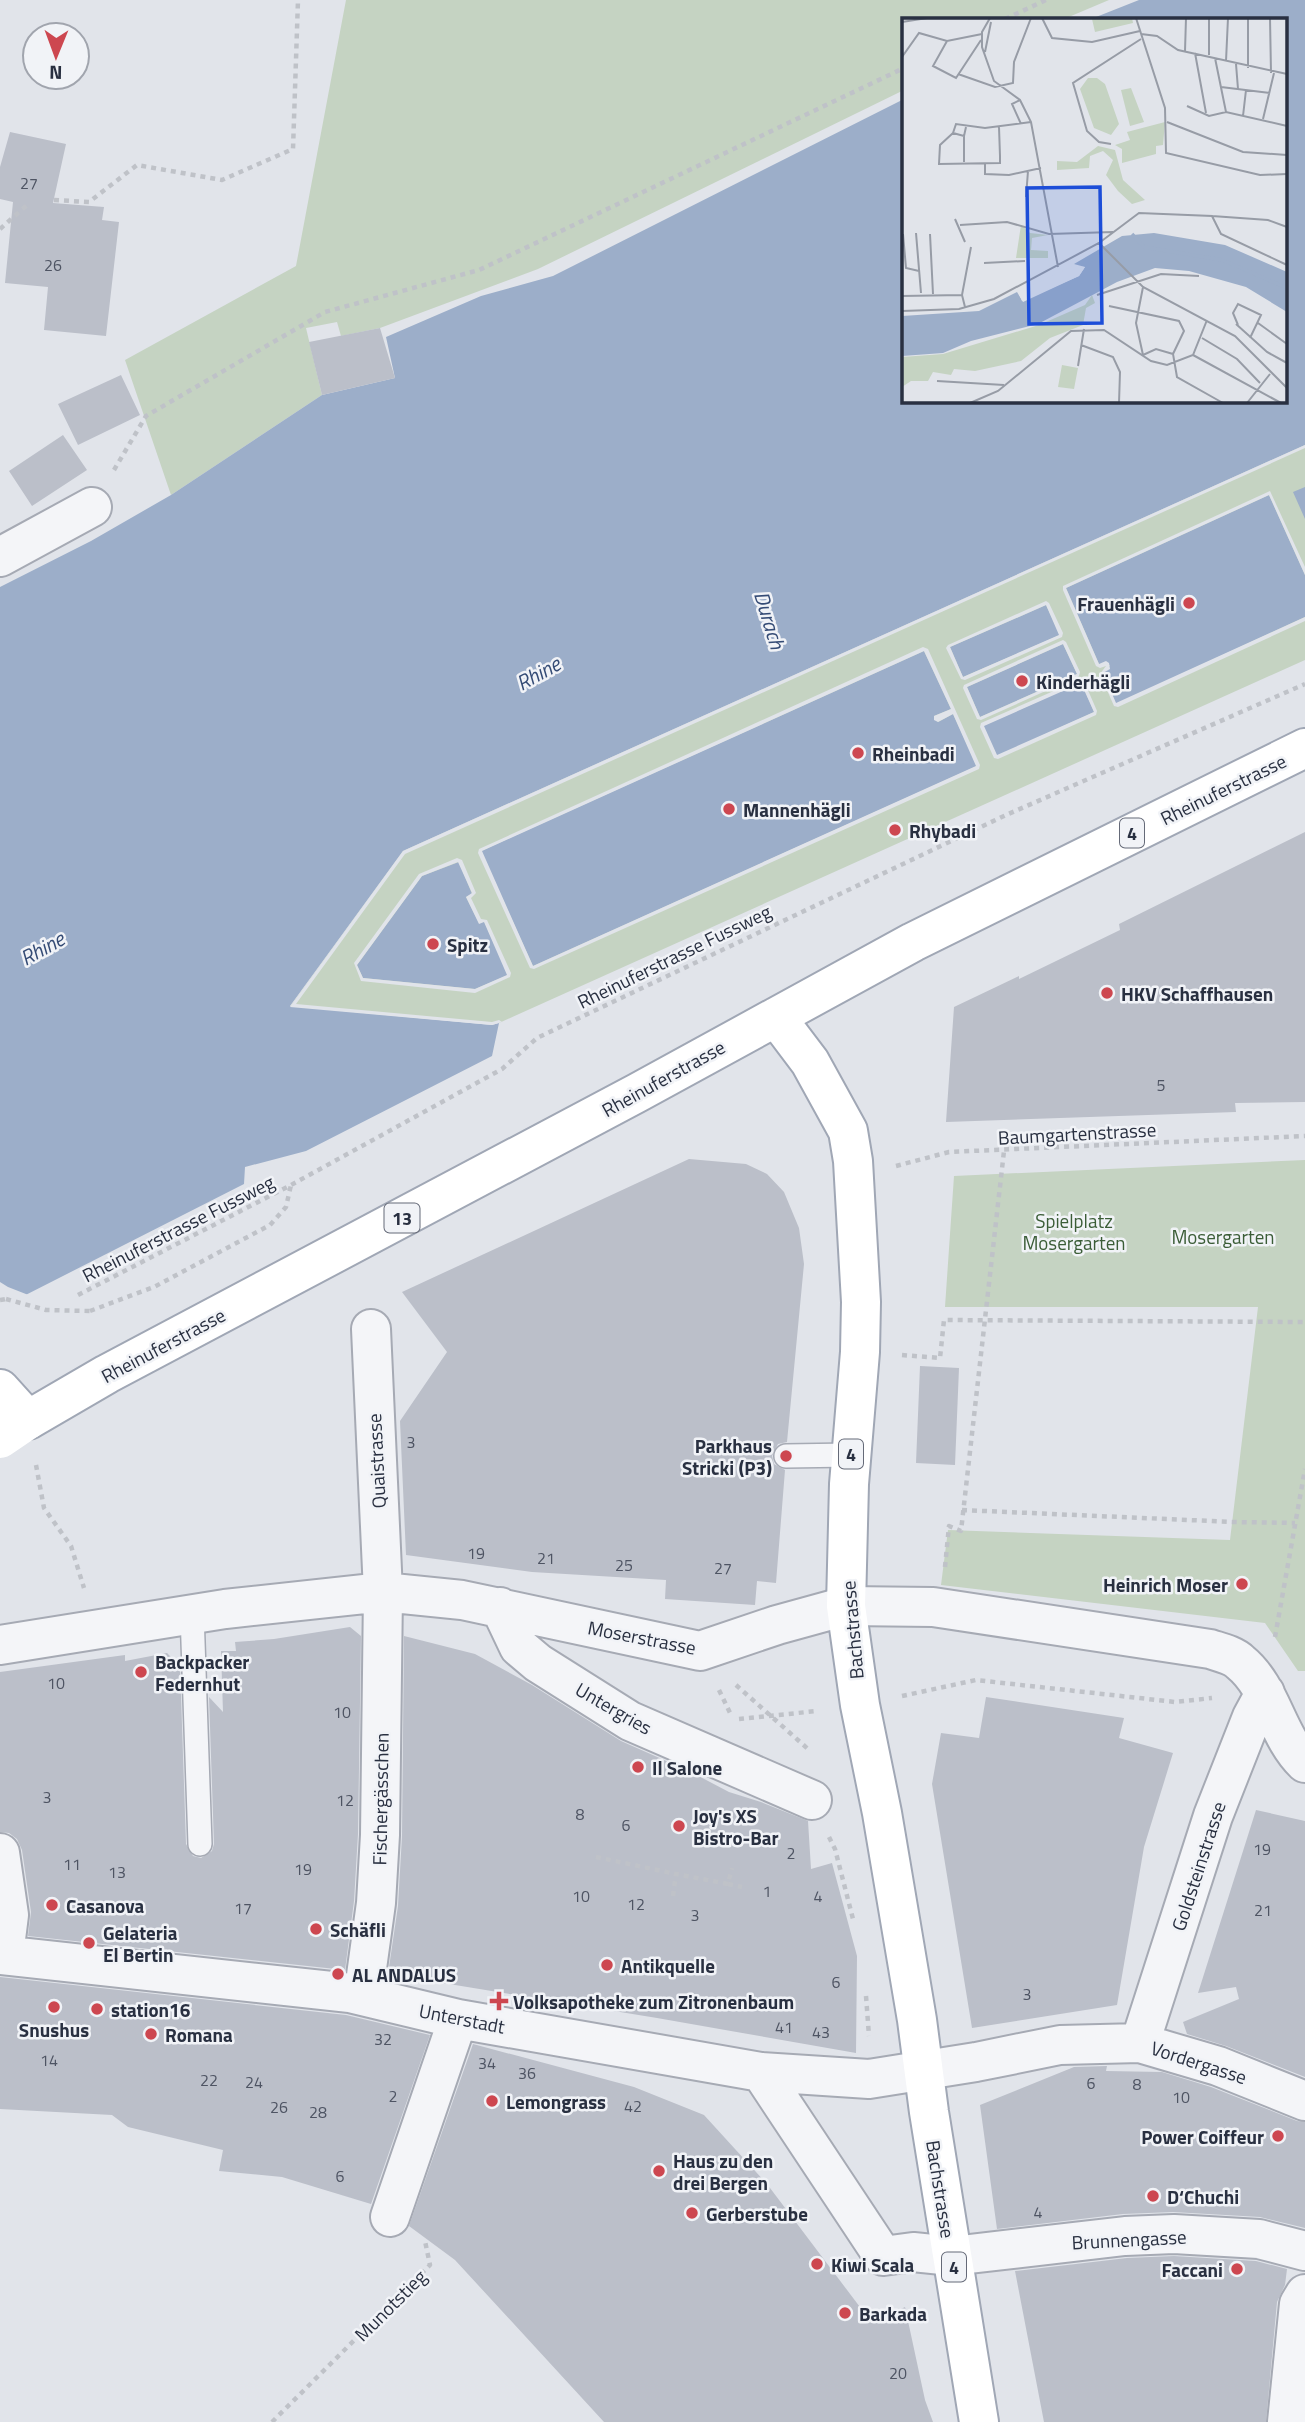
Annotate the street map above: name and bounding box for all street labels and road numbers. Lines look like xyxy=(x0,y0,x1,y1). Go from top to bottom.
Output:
street label: Rheinuferstrasse xyxy=(1155,746,1291,832)
road number: 4 xyxy=(1120,818,1144,848)
street label: Rheinuferstrasse Fussweg xyxy=(572,896,776,1016)
street label: Rheinuferstrasse xyxy=(596,1032,730,1124)
street label: Baumgartenstrasse xyxy=(997,1114,1157,1152)
street label: Rheinuferstrasse Fussweg xyxy=(77,1167,279,1289)
road number: 13 xyxy=(384,1204,420,1232)
street label: Rheinuferstrasse xyxy=(96,1300,230,1390)
street label: Quaistrasse xyxy=(359,1413,393,1509)
road number: 4 xyxy=(839,1440,863,1469)
street label: Bachstrasse xyxy=(833,1580,871,1680)
street label: Moserstrasse xyxy=(585,1612,699,1662)
street label: Untergries xyxy=(570,1674,658,1742)
street label: Fischergässchen xyxy=(364,1732,396,1866)
street label: Goldsteinstrasse xyxy=(1163,1798,1233,1934)
street label: Unterstadt xyxy=(417,1995,508,2041)
street label: Vordergasse xyxy=(1147,2033,1251,2091)
street label: Bachstrasse xyxy=(919,2138,963,2240)
street label: Brunnengasse xyxy=(1071,2222,1187,2256)
road number: 4 xyxy=(942,2252,966,2281)
street label: Munotstieg xyxy=(347,2262,433,2348)

